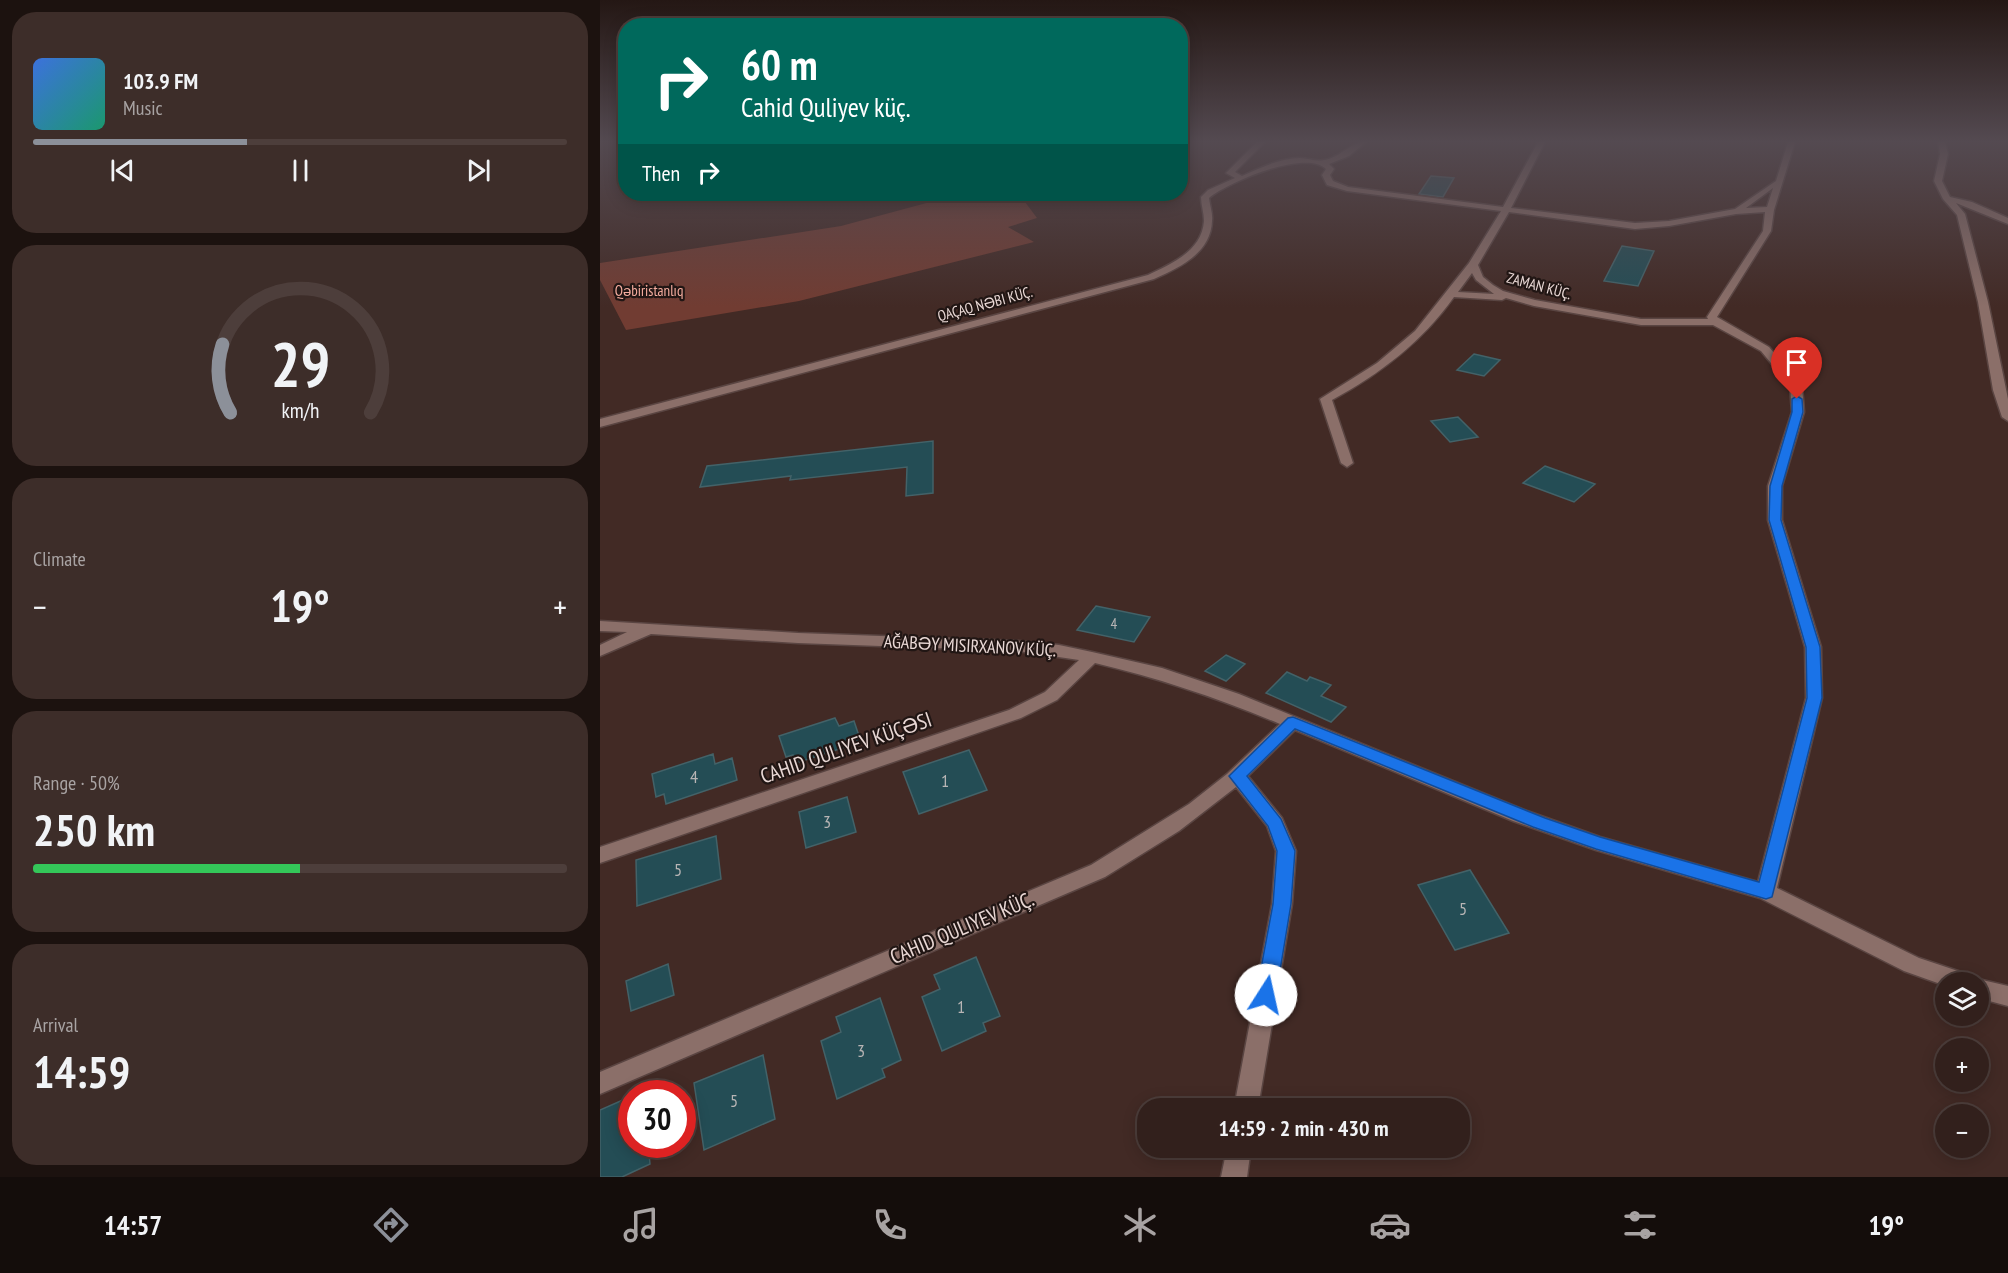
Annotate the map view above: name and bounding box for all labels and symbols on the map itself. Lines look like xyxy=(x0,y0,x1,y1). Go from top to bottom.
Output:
street label: ZAMAN KÜÇ. xyxy=(1505,268,1574,303)
park label: Qəbiristanlıq xyxy=(615,281,683,300)
street label: QAÇAQ NƏBI KÜÇ. xyxy=(935,282,1035,325)
pin xyxy=(1771,337,1822,399)
house number: 4 xyxy=(1111,614,1118,633)
street label: AĞABƏY MISIRXANOV KÜÇ. xyxy=(883,630,1057,661)
street label: CAHID QULIYEV KÜÇƏSI xyxy=(757,706,935,790)
house number: 4 xyxy=(690,765,698,788)
house number: 1 xyxy=(941,769,949,792)
house number: 3 xyxy=(823,810,831,833)
house number: 5 xyxy=(674,858,682,881)
street label: CAHID QULIYEV KÜÇ. xyxy=(886,885,1038,970)
house number: 5 xyxy=(1459,897,1467,920)
position arrow xyxy=(1234,963,1298,1027)
house number: 1 xyxy=(957,995,965,1018)
house number: 3 xyxy=(857,1039,865,1062)
speed limit sign: 30 xyxy=(618,1080,696,1158)
house number: 5 xyxy=(730,1089,738,1112)

